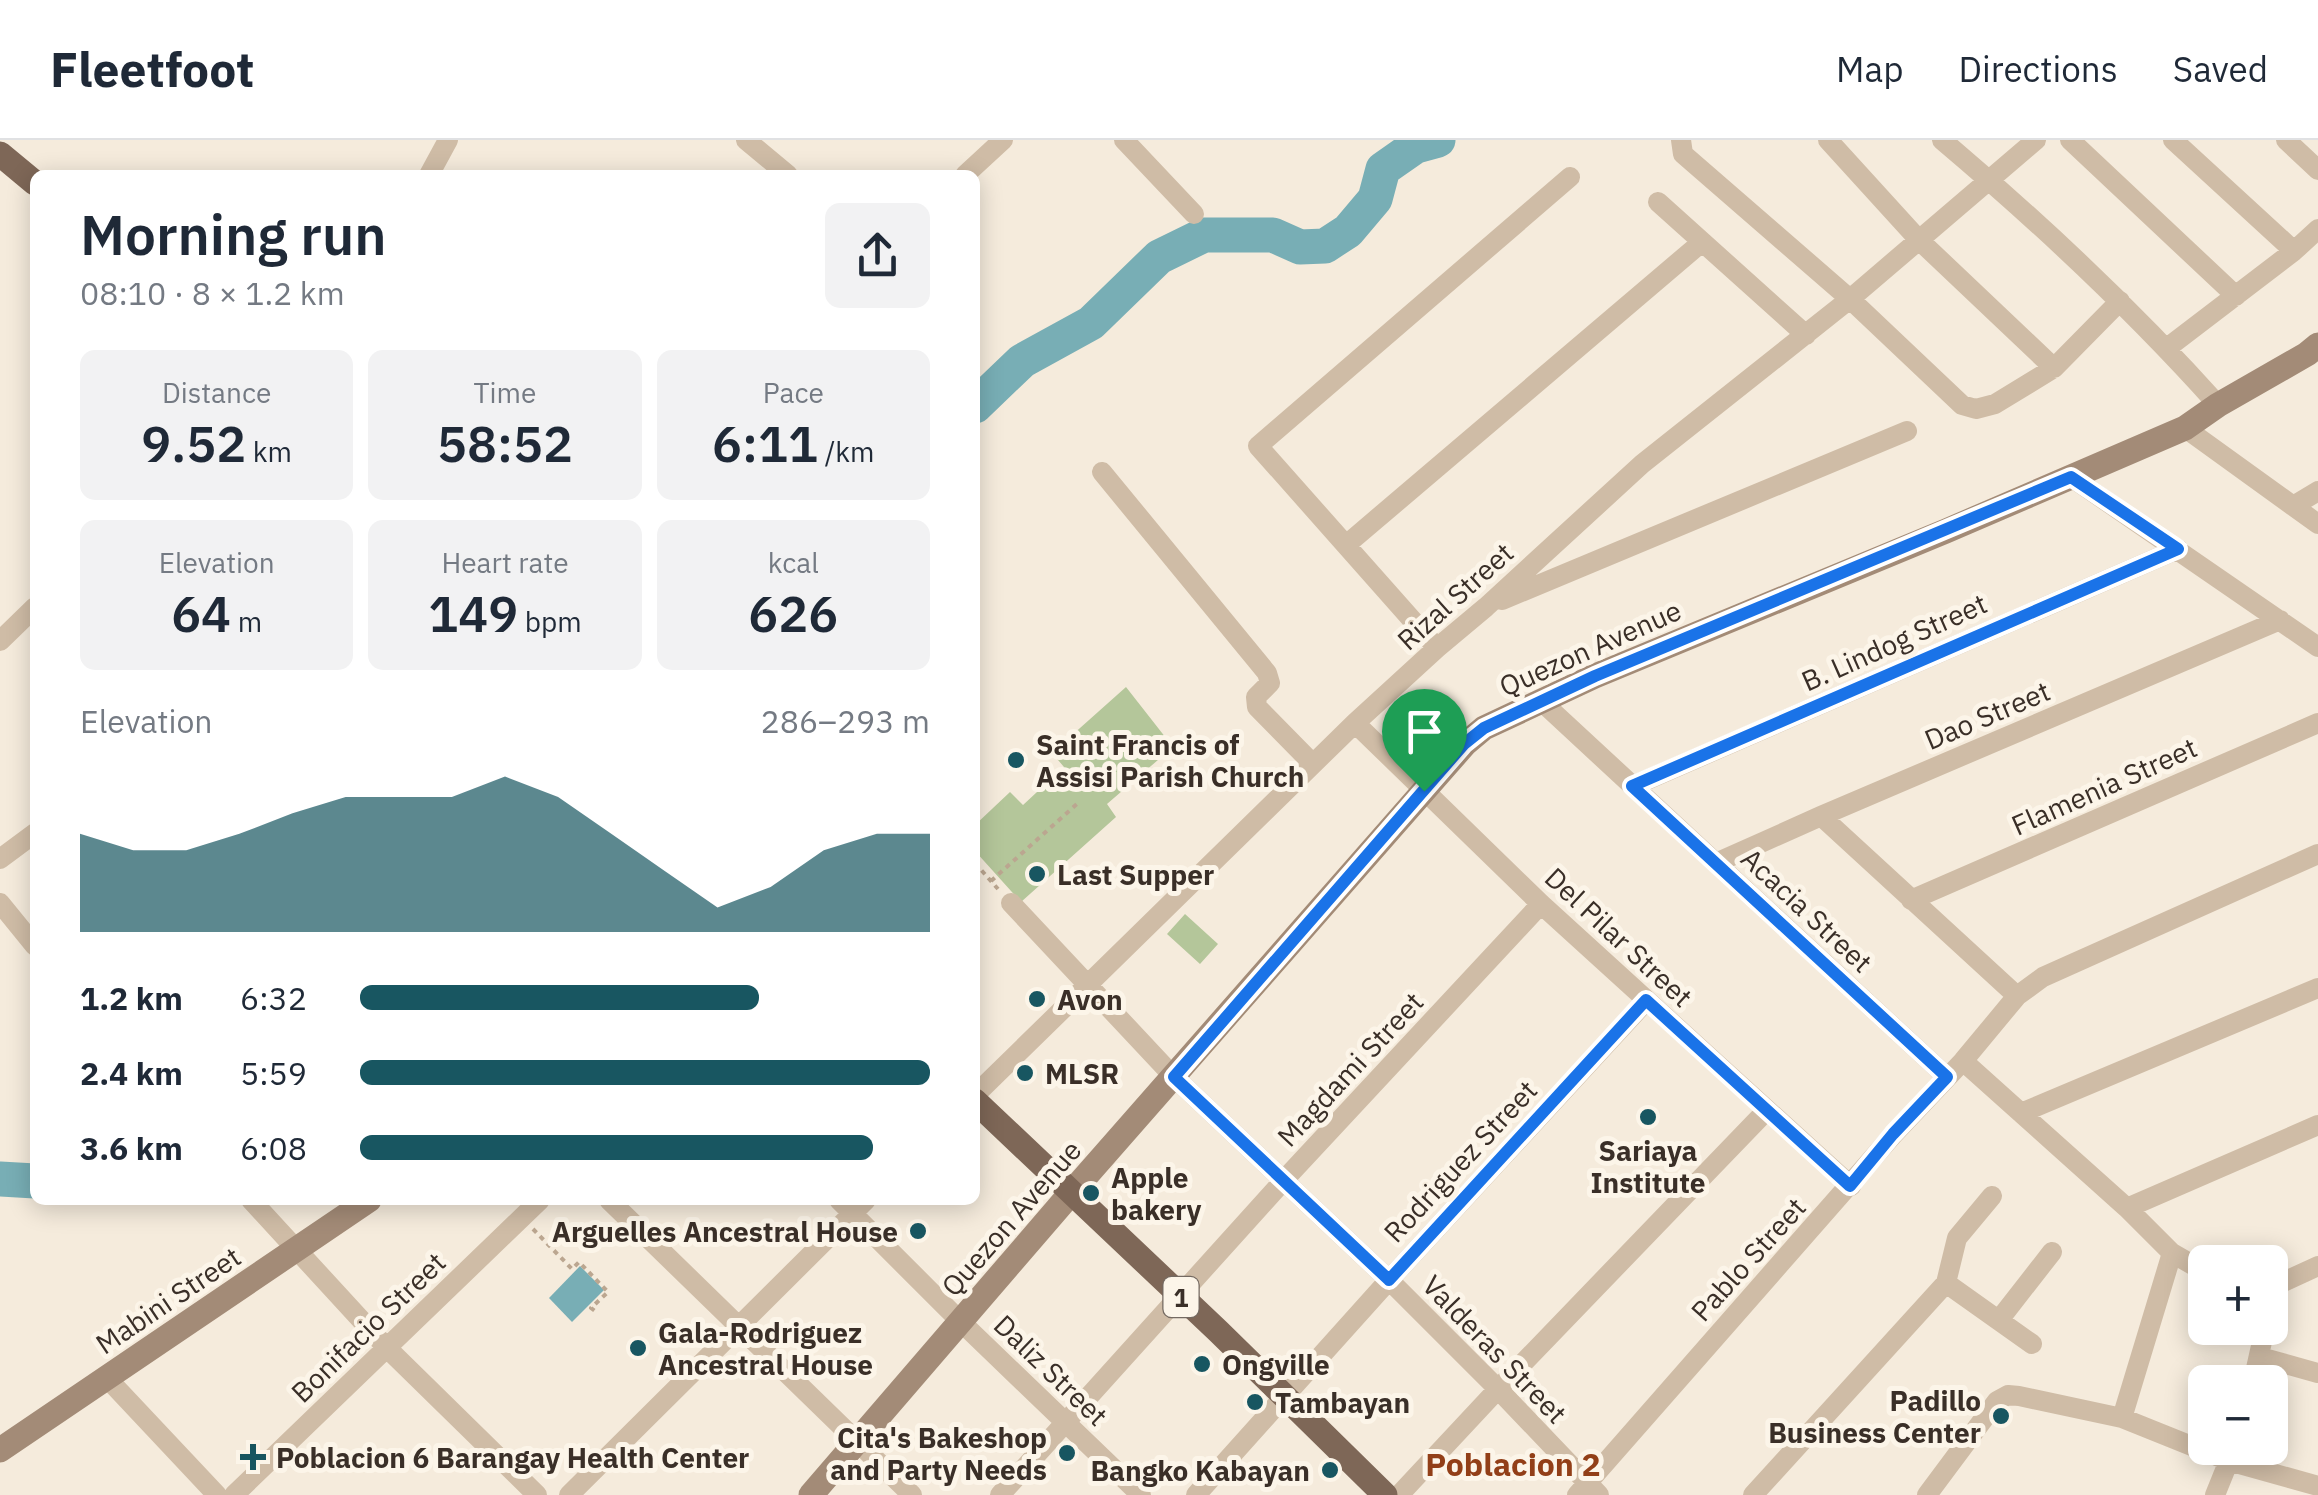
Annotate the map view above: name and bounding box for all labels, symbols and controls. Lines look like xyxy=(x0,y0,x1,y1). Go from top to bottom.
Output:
text: Fleetfoot xyxy=(50,38,254,100)
text: Map xyxy=(1836,46,1904,92)
text: Directions xyxy=(1959,46,2118,92)
text: Saved xyxy=(2173,46,2268,92)
text: Morning run xyxy=(80,199,387,270)
button: share xyxy=(825,203,930,308)
text: 08:10 · 8 × 1.2 km xyxy=(80,272,345,314)
text: Distance xyxy=(162,374,271,411)
text: Time xyxy=(474,374,536,411)
text: Pace xyxy=(763,374,824,411)
text: 9.52 xyxy=(141,411,246,476)
text: 58:52 xyxy=(437,411,573,476)
text: 6:11 xyxy=(712,411,818,476)
text: km xyxy=(246,433,292,470)
text: /km xyxy=(818,433,875,470)
street label: Rizal Street xyxy=(1389,534,1521,658)
text: Elevation xyxy=(159,544,275,581)
text: Heart rate xyxy=(441,544,569,581)
text: kcal xyxy=(768,544,819,581)
text: 64 xyxy=(171,581,231,646)
text: 149 xyxy=(428,581,518,646)
text: 626 xyxy=(748,581,838,646)
street label: B. Lindog Street xyxy=(1796,585,1992,699)
street label: Quezon Avenue xyxy=(1493,591,1687,705)
text: m xyxy=(231,603,262,640)
text: bpm xyxy=(518,603,582,640)
street label: Dao Street xyxy=(1919,672,2055,758)
pin xyxy=(1382,689,1467,792)
text: Elevation xyxy=(80,700,213,742)
text: 286–293 m xyxy=(760,700,930,742)
icon: arrive xyxy=(1397,704,1452,759)
place label: Saint Francis of Assisi Parish Church xyxy=(1036,726,1305,795)
street label: Flamenia Street xyxy=(2005,729,2203,843)
marker: Saint Francis of Assisi Parish Church xyxy=(1005,749,1027,771)
street label: Acacia Street xyxy=(1734,840,1880,980)
place label: Last Supper xyxy=(1057,856,1214,893)
street label: Del Pilar Street xyxy=(1537,859,1701,1015)
marker: Last Supper xyxy=(1026,863,1048,885)
text: 1.2 km xyxy=(80,977,183,1019)
text: 6:32 xyxy=(240,977,307,1019)
place label: Avon xyxy=(1057,981,1123,1018)
street label: Magdami Street xyxy=(1269,984,1431,1154)
marker: Avon xyxy=(1026,988,1048,1010)
text: 2.4 km xyxy=(80,1052,183,1094)
text: 5:59 xyxy=(240,1052,307,1094)
place label: MLSR xyxy=(1045,1055,1119,1092)
marker: MLSR xyxy=(1014,1062,1036,1084)
street label: Rodriguez Street xyxy=(1375,1072,1545,1250)
marker: Sariaya Institute xyxy=(1637,1106,1659,1128)
text: 3.6 km xyxy=(80,1127,183,1169)
text: 6:08 xyxy=(240,1127,307,1169)
street label: Quezon Avenue xyxy=(933,1132,1089,1304)
place label: Sariaya Institute xyxy=(1590,1132,1706,1201)
place label: Apple bakery xyxy=(1111,1159,1202,1228)
marker: Apple bakery xyxy=(1080,1182,1102,1204)
street label: Pablo Street xyxy=(1683,1189,1813,1329)
place label: Arguelles Ancestral House xyxy=(552,1213,898,1250)
marker: Arguelles Ancestral House xyxy=(907,1220,929,1242)
street label: Mabini Street xyxy=(88,1238,248,1362)
street label: Bonifacio Street xyxy=(283,1244,453,1410)
map controls xyxy=(2188,1245,2288,1465)
button: + xyxy=(2188,1245,2288,1345)
street label: Valderas Street xyxy=(1415,1267,1575,1431)
road number: 1 xyxy=(1164,1277,1198,1317)
street label: Daliz Street xyxy=(986,1306,1116,1434)
place label: Gala-Rodriguez Ancestral House xyxy=(658,1314,873,1383)
marker: Gala-Rodriguez Ancestral House xyxy=(627,1337,649,1359)
place label: Ongville xyxy=(1222,1346,1330,1383)
marker: Ongville xyxy=(1191,1353,1213,1375)
button: − xyxy=(2188,1365,2288,1465)
place label: Padillo Business Center xyxy=(1768,1382,1981,1451)
place label: Tambayan xyxy=(1275,1384,1410,1421)
marker: Tambayan xyxy=(1244,1391,1266,1413)
marker: Padillo Business Center xyxy=(1990,1405,2012,1427)
place label: Cita's Bakeshop and Party Needs xyxy=(830,1419,1047,1488)
place label: Poblacion 6 Barangay Health Center xyxy=(276,1439,749,1476)
marker: Cita's Bakeshop and Party Needs xyxy=(1056,1442,1078,1464)
district label: Poblacion 2 xyxy=(1425,1443,1601,1485)
marker: Poblacion 6 Barangay Health Center xyxy=(240,1444,266,1470)
place label: Bangko Kabayan xyxy=(1090,1452,1310,1489)
marker: Bangko Kabayan xyxy=(1319,1459,1341,1481)

